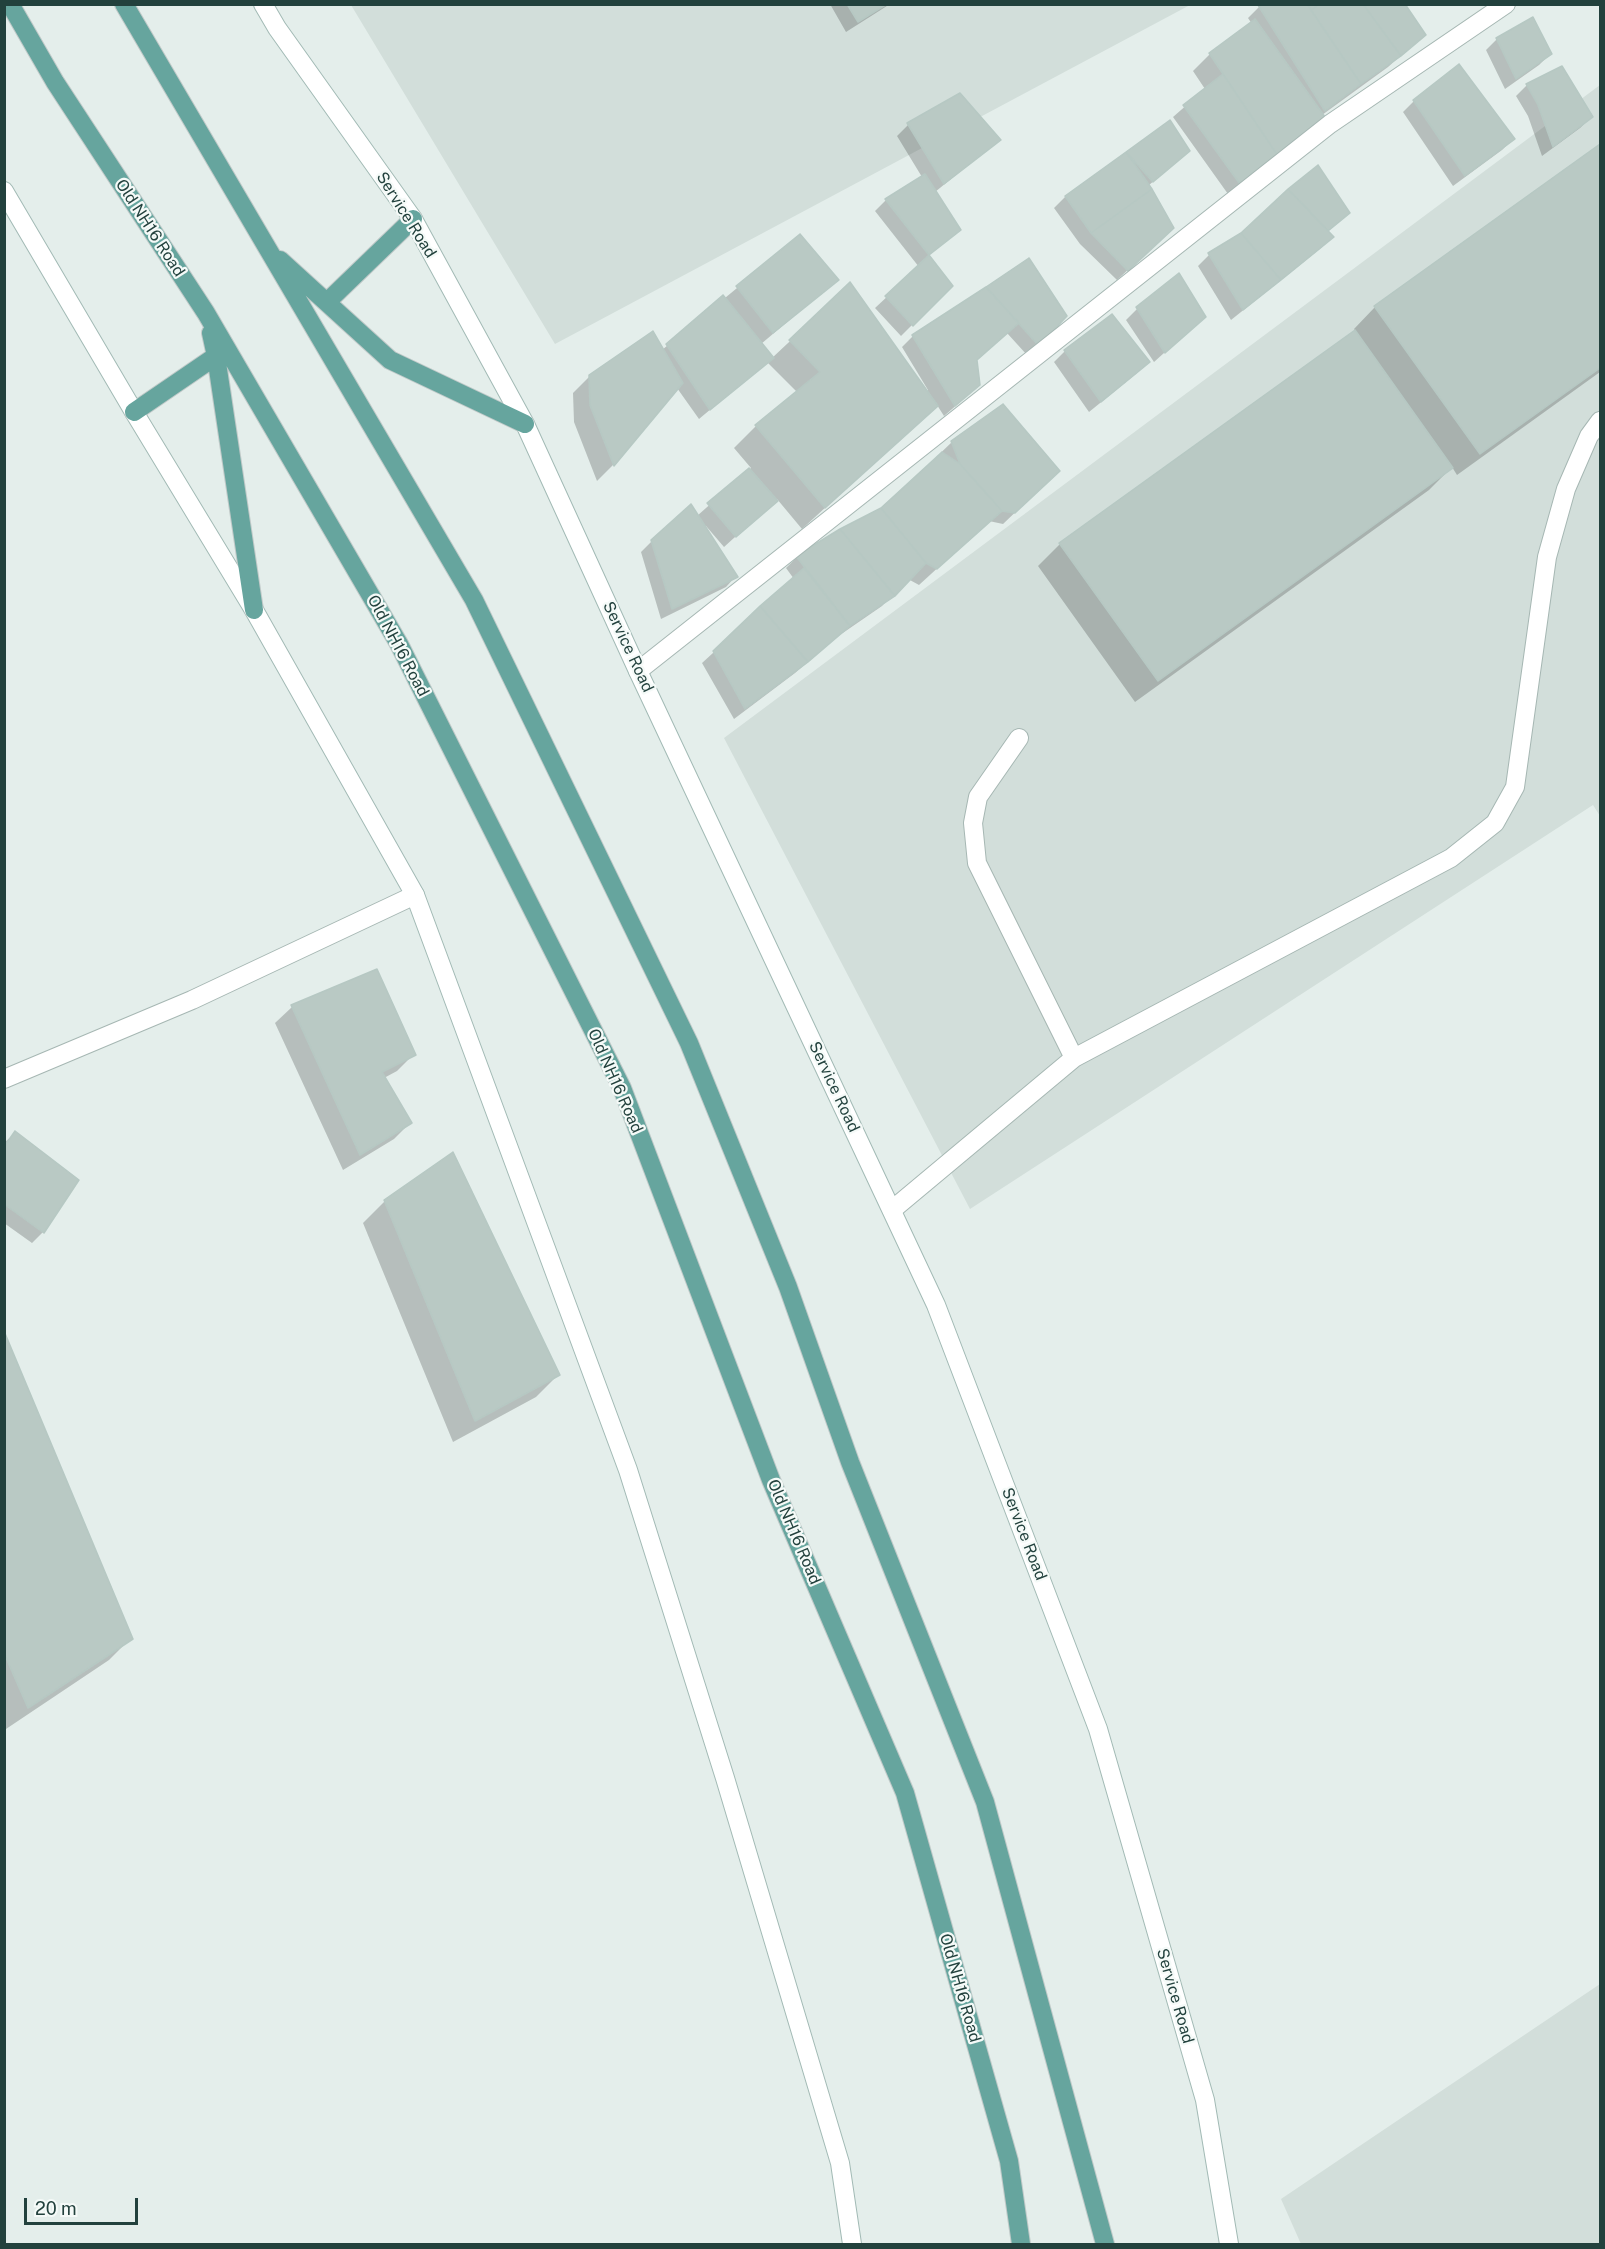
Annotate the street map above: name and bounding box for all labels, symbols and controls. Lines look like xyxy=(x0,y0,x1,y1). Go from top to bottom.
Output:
street label: Service Road xyxy=(372,168,440,262)
street label: Old NH16 Road xyxy=(111,176,189,280)
street label: Old NH16 Road xyxy=(363,592,433,700)
street label: Service Road xyxy=(599,599,657,695)
street label: Old NH16 Road xyxy=(583,1026,647,1136)
street label: Service Road xyxy=(805,1039,863,1135)
street label: Old NH16 Road xyxy=(763,1477,825,1587)
street label: Service Road xyxy=(998,1485,1050,1583)
street label: Old NH16 Road xyxy=(935,1931,985,2045)
street label: Service Road xyxy=(1152,1946,1198,2046)
scale bar xyxy=(27,2186,141,2224)
text: 20 m xyxy=(35,2198,77,2219)

